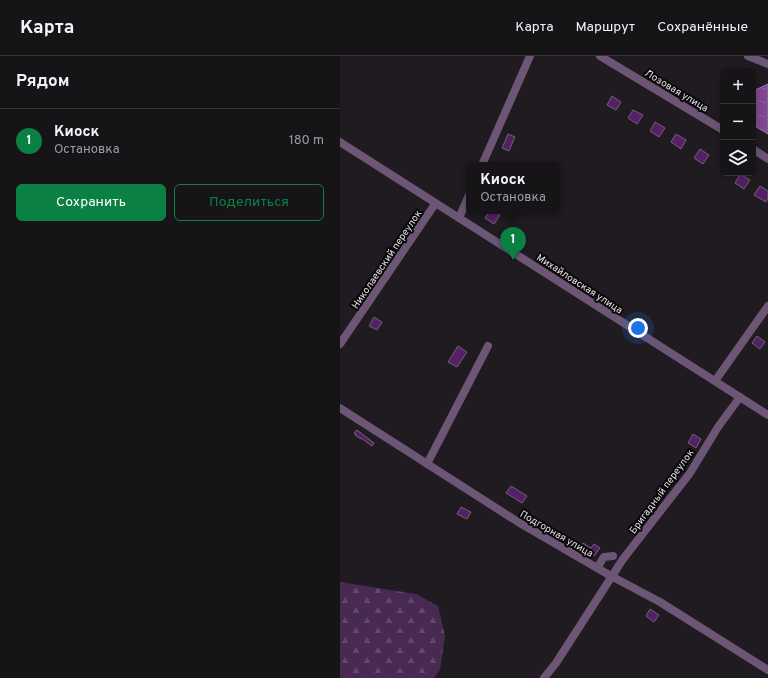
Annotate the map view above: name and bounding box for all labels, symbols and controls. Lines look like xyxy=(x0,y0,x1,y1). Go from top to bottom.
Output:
text: Карта xyxy=(20,16,74,40)
text: Карта xyxy=(515,19,554,36)
text: Маршрут xyxy=(576,19,635,36)
text: Сохранённые xyxy=(657,19,748,36)
street label: Лозовая улица xyxy=(642,67,710,115)
map controls xyxy=(720,68,756,176)
button: + xyxy=(720,68,756,104)
text: Рядом xyxy=(16,71,69,93)
button: − xyxy=(720,104,756,140)
text: Киоск xyxy=(54,123,99,142)
text: 1 xyxy=(26,133,32,149)
text: 180 m xyxy=(289,133,324,149)
button: layers xyxy=(720,140,756,176)
text: Остановка xyxy=(54,142,120,158)
popup xyxy=(466,162,560,214)
text: Киоск xyxy=(480,171,526,190)
button: Сохранить xyxy=(16,184,166,221)
button: Поделиться xyxy=(174,184,324,221)
text: Остановка xyxy=(480,190,546,206)
street label: Николаевский переулок xyxy=(349,208,425,312)
pin: 1 xyxy=(500,227,526,260)
street label: Михайловская улица xyxy=(533,251,625,317)
your location xyxy=(628,318,648,338)
street label: Бригадный переулок xyxy=(627,447,698,537)
street label: Подгорная улица xyxy=(517,508,595,561)

